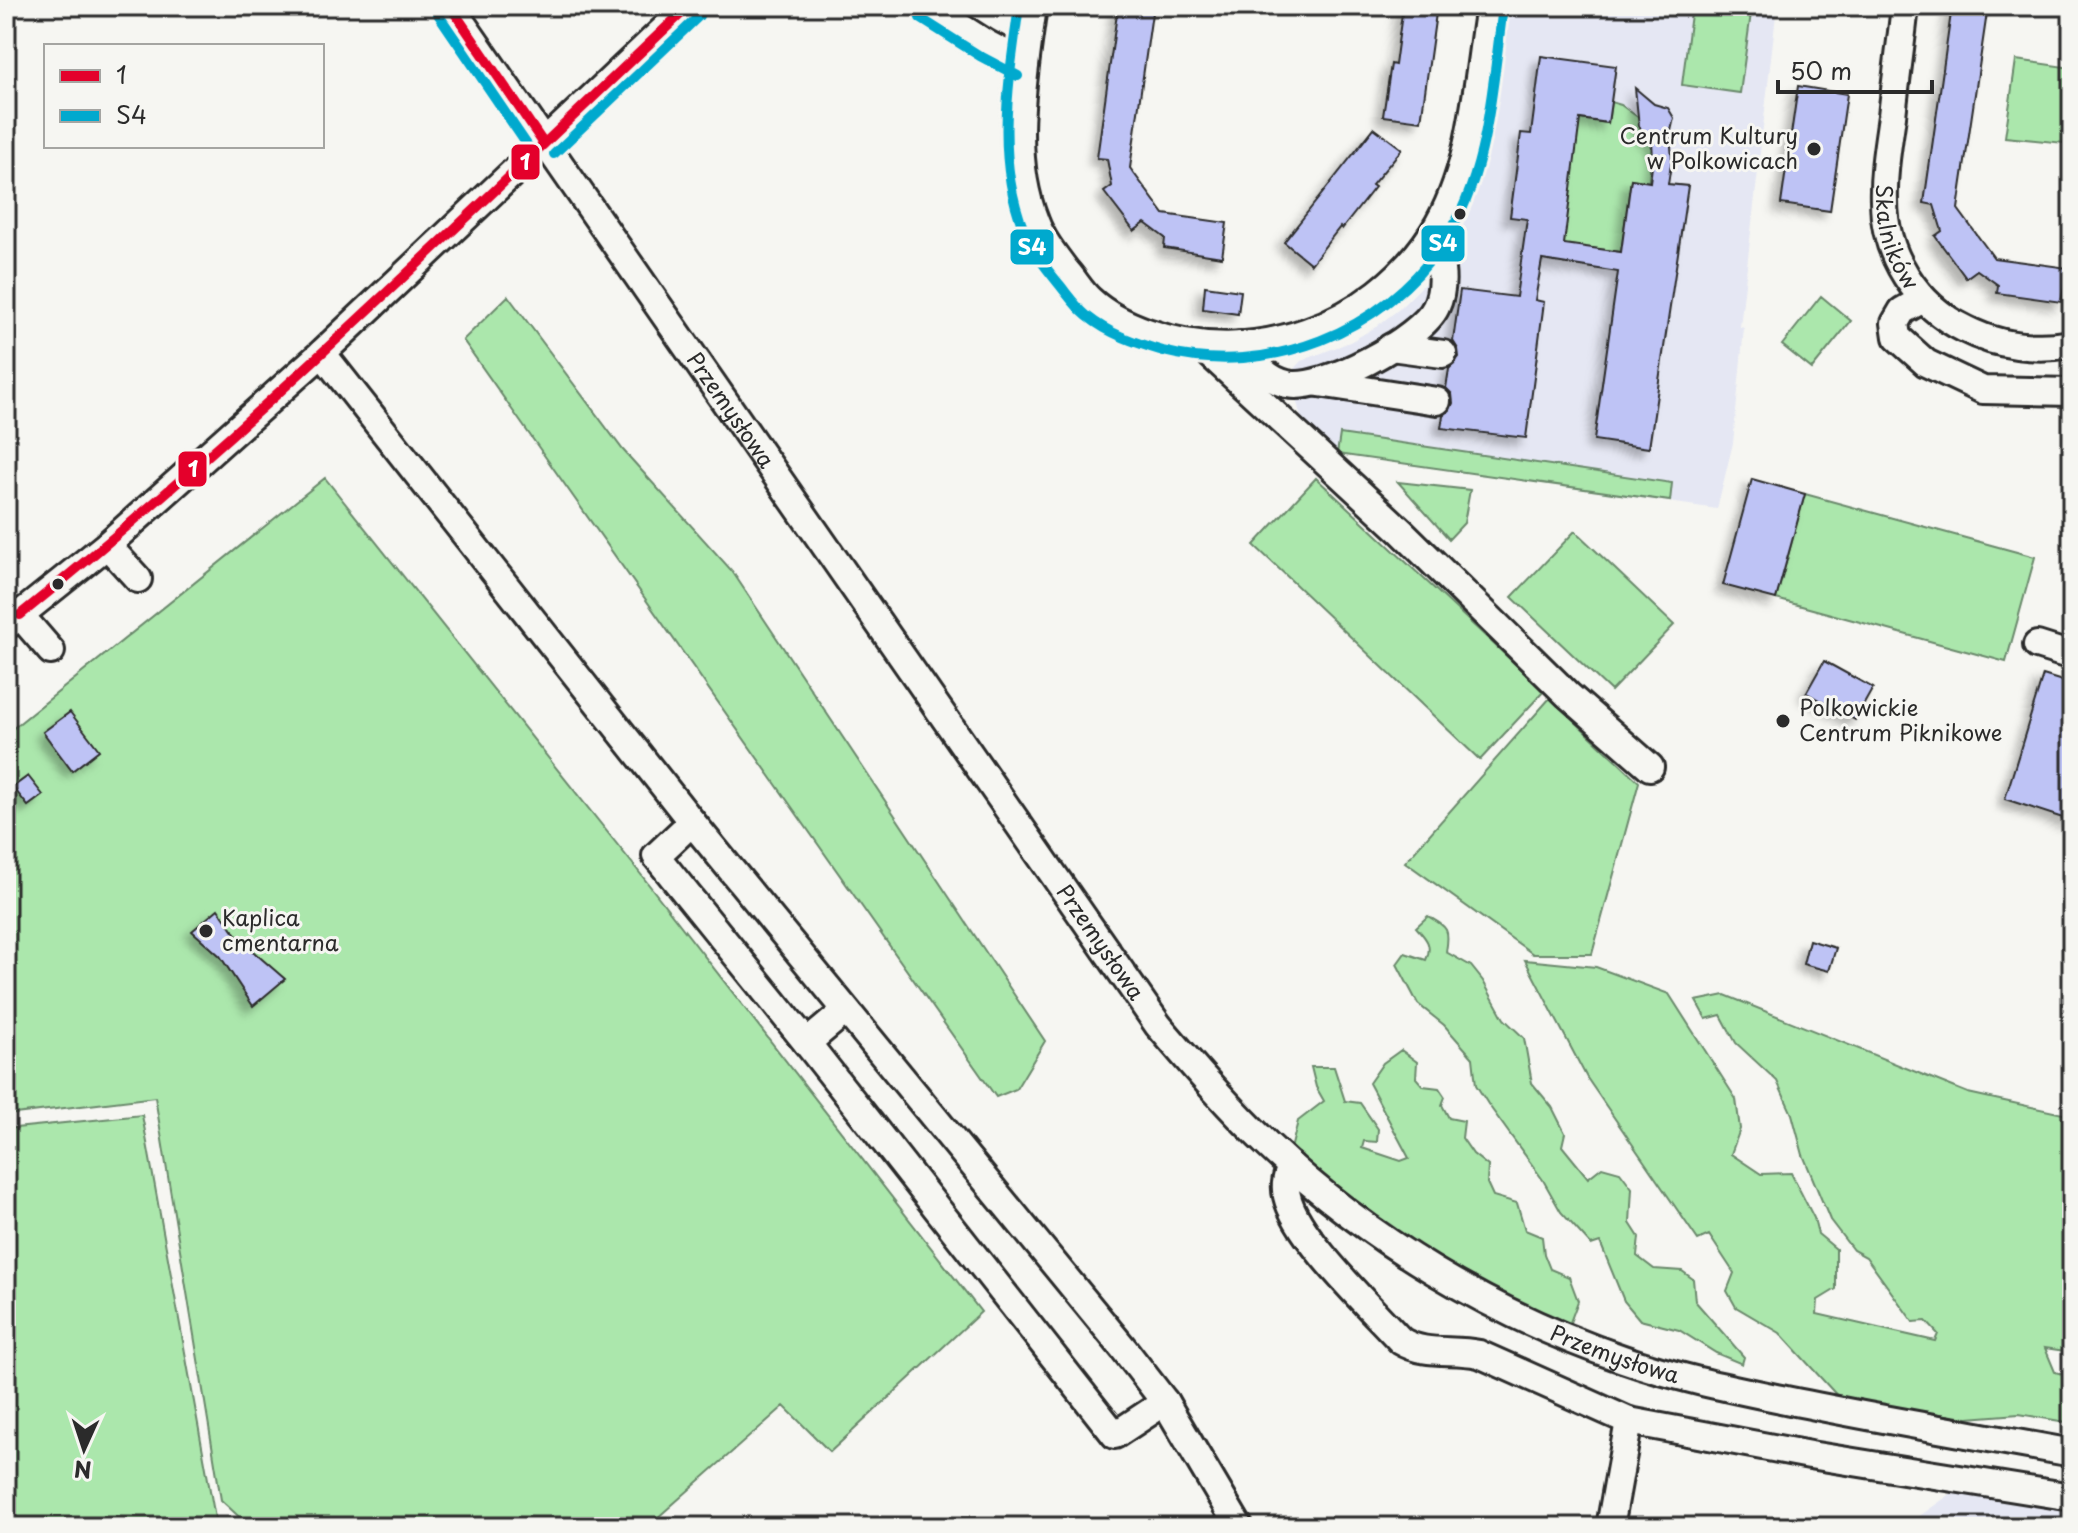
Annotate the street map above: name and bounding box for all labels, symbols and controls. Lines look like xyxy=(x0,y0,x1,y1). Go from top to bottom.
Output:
legend xyxy=(44,44,324,148)
scale bar xyxy=(1778,44,1932,94)
text: 50 m xyxy=(1790,52,1852,88)
text: 1 xyxy=(116,56,127,92)
text: S4 xyxy=(116,96,147,132)
place label: Centrum Kultury w Polkowicach xyxy=(1620,118,1798,176)
marker: Centrum Kultury w Polkowicach xyxy=(1805,140,1823,158)
line badge: 1 xyxy=(510,143,541,181)
text: 1 xyxy=(520,144,530,177)
street label: Skalników xyxy=(1869,184,1928,295)
unlabelled marker xyxy=(1452,206,1468,222)
line badge: S4 xyxy=(1420,224,1466,263)
text: S4 xyxy=(1429,225,1457,258)
line badge: S4 xyxy=(1009,228,1055,266)
text: S4 xyxy=(1018,229,1046,262)
street label: Przemysłowa xyxy=(680,344,784,474)
line badge: 1 xyxy=(177,450,208,488)
text: 1 xyxy=(188,451,198,484)
unlabelled marker xyxy=(50,576,66,592)
place label: Polkowickie Centrum Piknikowe xyxy=(1799,690,2002,748)
marker: Polkowickie Centrum Piknikowe xyxy=(1774,712,1792,730)
street label: Przemysłowa xyxy=(1050,877,1154,1006)
place label: Kaplica cmentarna xyxy=(222,900,339,958)
marker: Kaplica cmentarna xyxy=(197,922,215,940)
street label: Przemysłowa xyxy=(1546,1315,1683,1390)
north arrow xyxy=(44,1409,124,1489)
text: N xyxy=(73,1454,92,1487)

